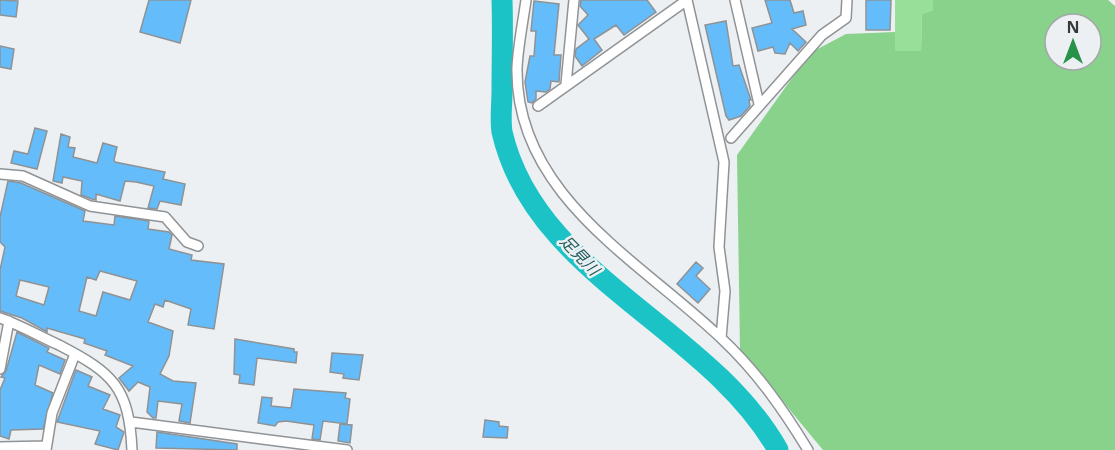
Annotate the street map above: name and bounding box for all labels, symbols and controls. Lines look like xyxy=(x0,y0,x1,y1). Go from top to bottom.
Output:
north arrow xyxy=(1043,12,1103,72)
text: N xyxy=(1066,16,1080,38)
water label: 足見川 xyxy=(555,230,606,281)

